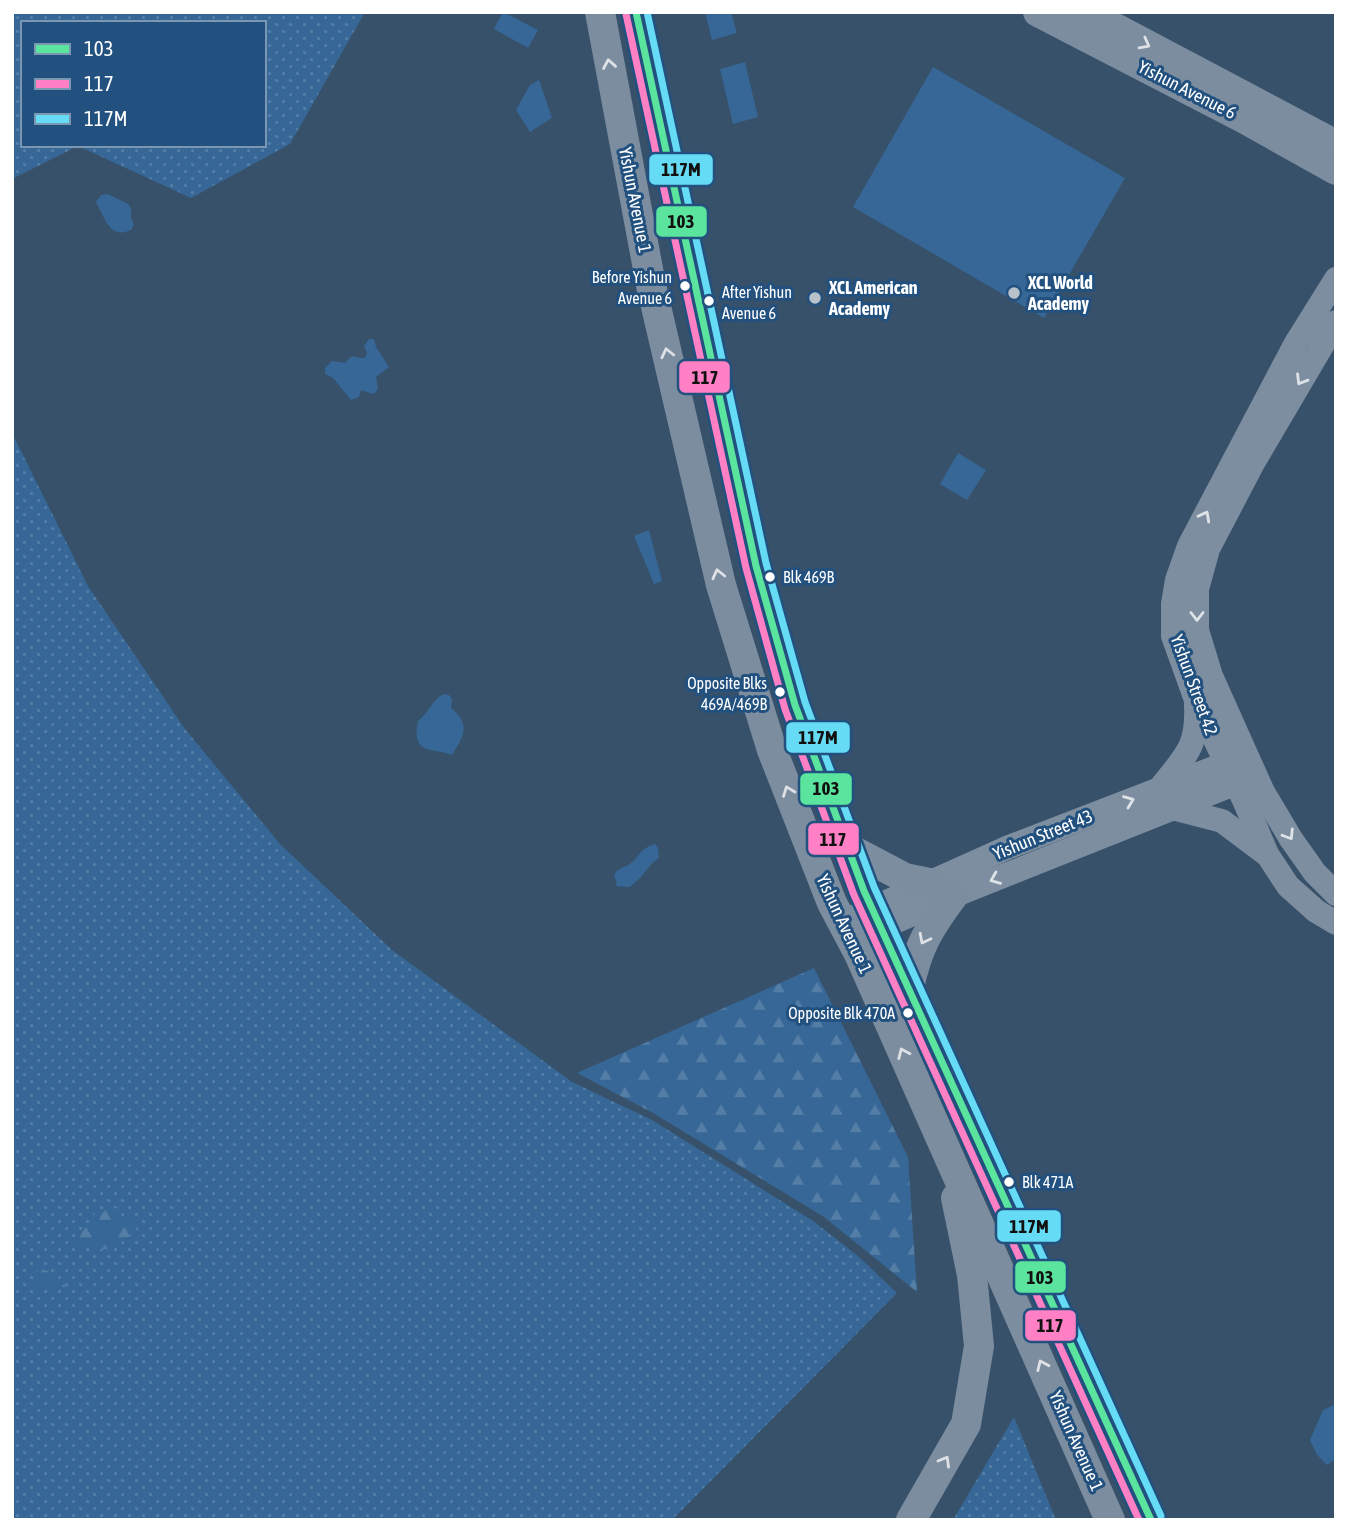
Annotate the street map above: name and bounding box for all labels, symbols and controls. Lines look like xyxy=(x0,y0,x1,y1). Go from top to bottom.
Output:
legend xyxy=(21,21,266,147)
text: 103 xyxy=(84,36,114,60)
one-way arrow xyxy=(1138,36,1150,49)
street label: Yishun Avenue 6 xyxy=(1135,56,1240,123)
one-way arrow xyxy=(602,58,617,70)
text: 117 xyxy=(84,71,114,95)
text: 117M xyxy=(84,106,128,130)
street label: Yishun Avenue 1 xyxy=(615,145,656,255)
line badge: 117M xyxy=(648,153,714,186)
text: 117M xyxy=(661,158,701,180)
line badge: 103 xyxy=(655,205,708,238)
text: 103 xyxy=(668,210,694,232)
place label: Before Yishun Avenue 6 xyxy=(592,268,672,307)
place label: XCL World Academy xyxy=(1027,272,1093,314)
place label: XCL American Academy xyxy=(828,277,918,319)
marker: Before Yishun Avenue 6 xyxy=(678,279,692,293)
place label: After Yishun Avenue 6 xyxy=(722,283,792,322)
marker: XCL World Academy xyxy=(1006,285,1022,301)
marker: XCL American Academy xyxy=(807,290,823,306)
marker: After Yishun Avenue 6 xyxy=(702,294,716,308)
one-way arrow xyxy=(660,347,675,359)
line badge: 117 xyxy=(678,360,731,394)
text: 117 xyxy=(692,366,718,388)
one-way arrow xyxy=(1296,373,1309,386)
one-way arrow xyxy=(1197,511,1210,523)
one-way arrow xyxy=(712,568,727,580)
place label: Blk 469B xyxy=(783,568,835,586)
marker: Blk 469B xyxy=(763,570,777,584)
one-way arrow xyxy=(1189,611,1205,621)
street label: Yishun Street 42 xyxy=(1167,632,1222,738)
place label: Opposite Blks 469A/469B xyxy=(687,674,767,713)
marker: Opposite Blks 469A/469B xyxy=(773,685,787,699)
line badge: 117M xyxy=(785,721,851,754)
text: 117M xyxy=(798,726,838,748)
line badge: 103 xyxy=(799,772,853,806)
text: 103 xyxy=(813,777,839,799)
one-way arrow xyxy=(783,785,797,797)
one-way arrow xyxy=(1122,795,1134,809)
street label: Yishun Street 43 xyxy=(990,805,1096,864)
line badge: 117 xyxy=(807,822,860,856)
one-way arrow xyxy=(1280,827,1293,840)
text: 117 xyxy=(820,828,846,850)
street label: Yishun Avenue 1 xyxy=(812,871,877,977)
one-way arrow xyxy=(990,871,1002,885)
one-way arrow xyxy=(919,932,933,944)
place label: Opposite Blk 470A xyxy=(788,1004,895,1023)
marker: Opposite Blk 470A xyxy=(901,1006,915,1020)
one-way arrow xyxy=(897,1047,911,1060)
place label: Blk 471A xyxy=(1022,1173,1074,1191)
marker: Blk 471A xyxy=(1002,1175,1016,1189)
line badge: 117M xyxy=(996,1209,1062,1243)
text: 117M xyxy=(1009,1215,1049,1237)
line badge: 103 xyxy=(1014,1260,1067,1294)
text: 103 xyxy=(1027,1266,1053,1288)
line badge: 117 xyxy=(1024,1309,1077,1342)
text: 117 xyxy=(1037,1314,1063,1336)
one-way arrow xyxy=(1037,1359,1051,1371)
street label: Yishun Avenue 1 xyxy=(1045,1387,1108,1494)
one-way arrow xyxy=(937,1455,950,1468)

